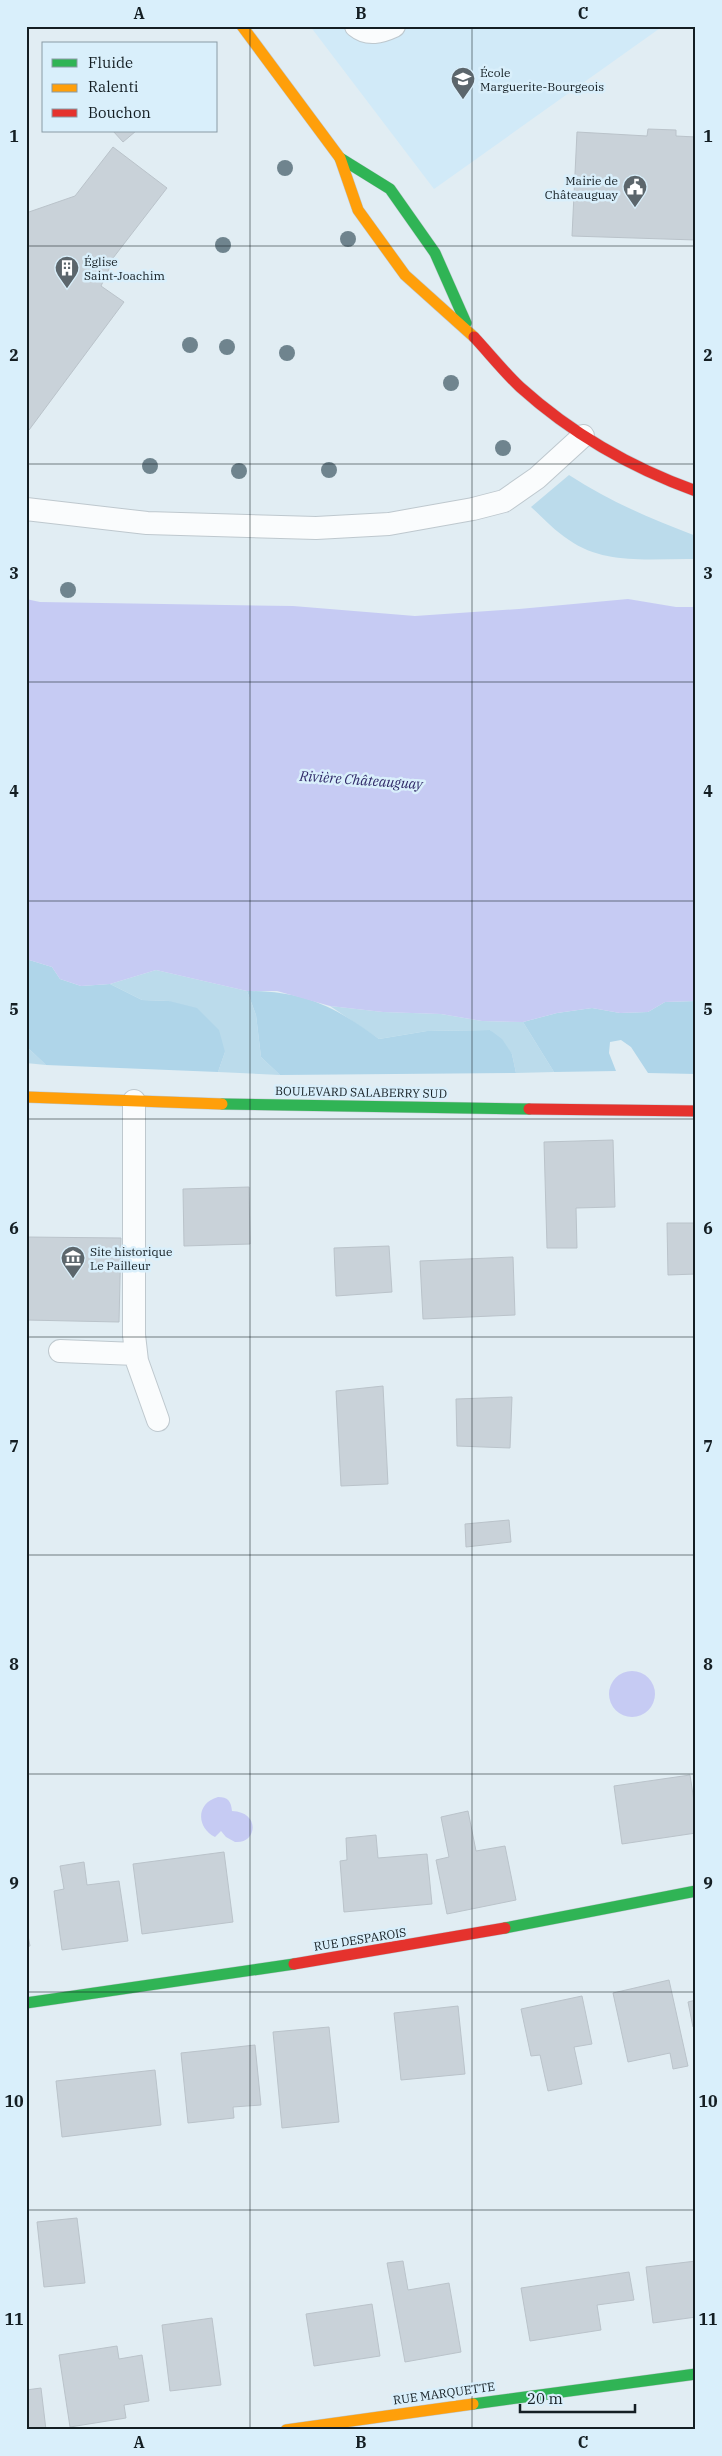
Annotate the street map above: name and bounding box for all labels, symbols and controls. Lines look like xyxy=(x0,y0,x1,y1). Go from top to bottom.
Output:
text: A xyxy=(133,3,145,23)
text: B xyxy=(355,3,367,23)
text: C xyxy=(578,3,588,23)
legend xyxy=(42,42,218,132)
text: Fluide xyxy=(88,53,133,72)
place label: École Marguerite-Bourgeois xyxy=(480,65,604,94)
school or university icon: École Marguerite-Bourgeois xyxy=(450,66,476,100)
text: Ralenti xyxy=(88,77,139,96)
text: Bouchon xyxy=(88,103,151,122)
text: 1 xyxy=(9,126,19,146)
text: 1 xyxy=(703,126,713,146)
place label: Mairie de Châteauguay xyxy=(545,173,619,202)
public building icon: Mairie de Châteauguay xyxy=(622,174,648,208)
place label: Église Saint-Joachim xyxy=(84,254,166,283)
building icon: Église Saint-Joachim xyxy=(54,255,80,289)
text: 2 xyxy=(9,345,19,365)
text: 2 xyxy=(703,345,713,365)
text: 3 xyxy=(9,563,19,583)
text: 3 xyxy=(703,563,713,583)
water label: Rivière Châteauguay xyxy=(298,767,425,793)
text: 4 xyxy=(9,781,19,801)
text: 4 xyxy=(703,781,713,801)
text: 5 xyxy=(9,999,19,1019)
text: 5 xyxy=(703,999,713,1019)
street label: BOULEVARD SALABERRY SUD xyxy=(275,1083,447,1101)
text: 6 xyxy=(9,1218,19,1238)
text: 6 xyxy=(703,1218,713,1238)
place label: Site historique Le Pailleur xyxy=(90,1244,172,1273)
museum icon: Site historique Le Pailleur xyxy=(60,1245,86,1279)
text: 7 xyxy=(9,1436,19,1456)
text: 7 xyxy=(703,1436,713,1456)
text: 8 xyxy=(9,1654,19,1674)
text: 8 xyxy=(703,1654,713,1674)
text: 9 xyxy=(9,1873,19,1893)
text: 9 xyxy=(703,1873,713,1893)
street label: RUE DESPAROIS xyxy=(313,1924,407,1954)
text: 10 xyxy=(4,2091,24,2111)
text: 10 xyxy=(698,2091,718,2111)
text: 11 xyxy=(4,2309,24,2329)
text: 11 xyxy=(698,2309,718,2329)
street label: RUE MARQUETTE xyxy=(392,2378,496,2408)
scale bar xyxy=(520,2381,634,2413)
text: 20 m xyxy=(527,2389,563,2408)
text: A xyxy=(133,2432,145,2452)
text: B xyxy=(355,2432,367,2452)
text: C xyxy=(578,2432,588,2452)

